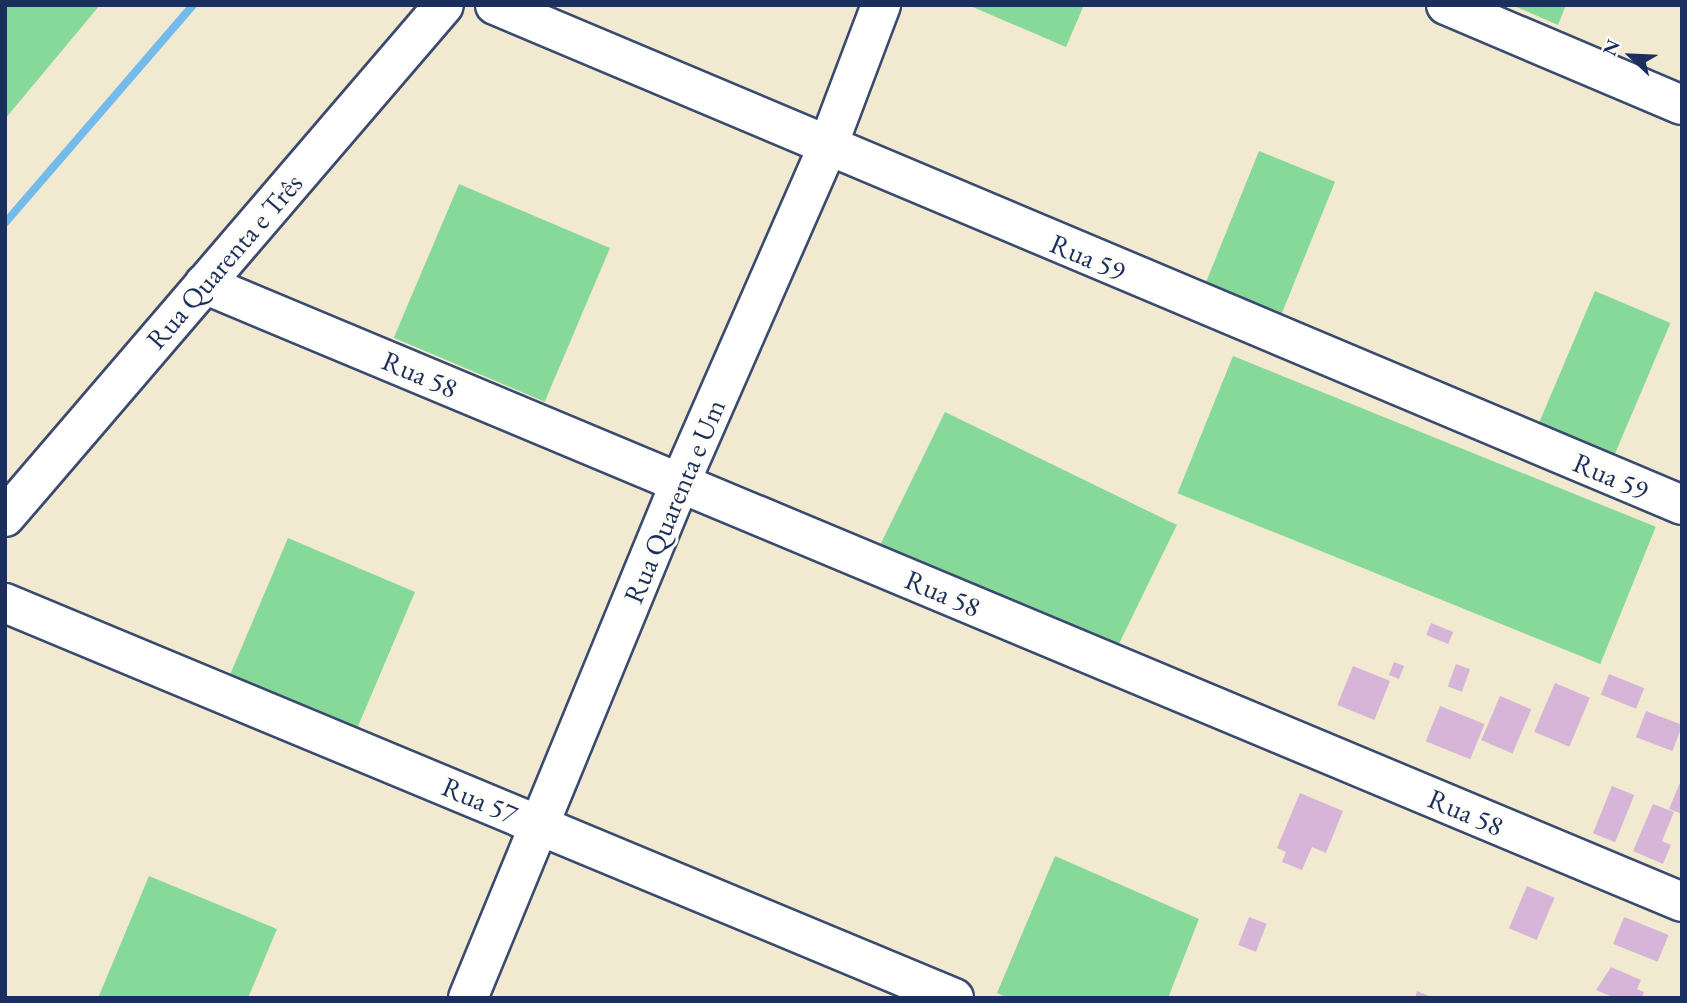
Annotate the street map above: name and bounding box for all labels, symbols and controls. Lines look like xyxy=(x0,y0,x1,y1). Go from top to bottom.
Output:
north arrow xyxy=(1596,21,1666,91)
text: N xyxy=(1597,36,1626,60)
street label: Rua Quarenta e Três xyxy=(139,167,309,355)
street label: Rua 59 xyxy=(1045,226,1131,288)
street label: Rua 58 xyxy=(377,343,463,405)
street label: Rua Quarenta e Um xyxy=(616,394,732,608)
street label: Rua 59 xyxy=(1568,445,1654,507)
street label: Rua 58 xyxy=(900,562,986,624)
street label: Rua 57 xyxy=(437,769,523,831)
street label: Rua 58 xyxy=(1423,781,1509,843)

